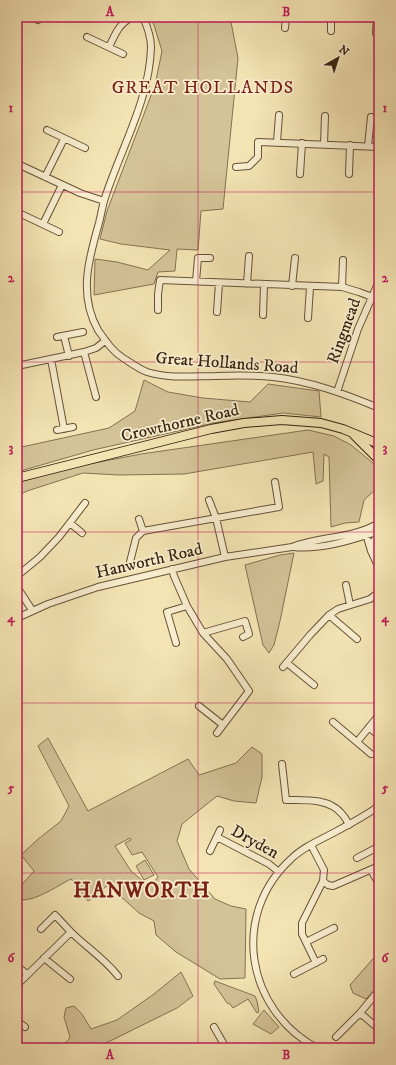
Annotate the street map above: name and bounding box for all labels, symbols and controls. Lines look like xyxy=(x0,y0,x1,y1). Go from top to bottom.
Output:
text: A xyxy=(105,4,115,20)
text: B xyxy=(282,4,290,20)
north arrow xyxy=(318,38,358,78)
text: N xyxy=(336,43,352,59)
district label: GREAT HOLLANDS xyxy=(112,77,294,99)
text: 1 xyxy=(9,100,14,116)
text: 1 xyxy=(383,100,388,116)
text: 2 xyxy=(8,270,15,286)
text: 2 xyxy=(382,270,389,286)
street label: Ringmead xyxy=(322,295,366,367)
street label: Great Hollands Road xyxy=(155,347,300,379)
street label: Crowthorne Road xyxy=(119,399,242,447)
text: 3 xyxy=(9,440,14,456)
text: 3 xyxy=(383,440,388,456)
street label: Hanworth Road xyxy=(93,538,205,584)
text: 4 xyxy=(6,610,15,627)
text: 4 xyxy=(380,610,389,627)
text: 5 xyxy=(7,780,15,796)
text: 5 xyxy=(381,780,389,796)
street label: Dryden xyxy=(227,820,283,864)
district label: HANWORTH xyxy=(73,878,211,904)
text: 6 xyxy=(8,950,16,966)
text: 6 xyxy=(382,950,390,966)
text: A xyxy=(105,1047,115,1063)
text: B xyxy=(282,1047,290,1063)

